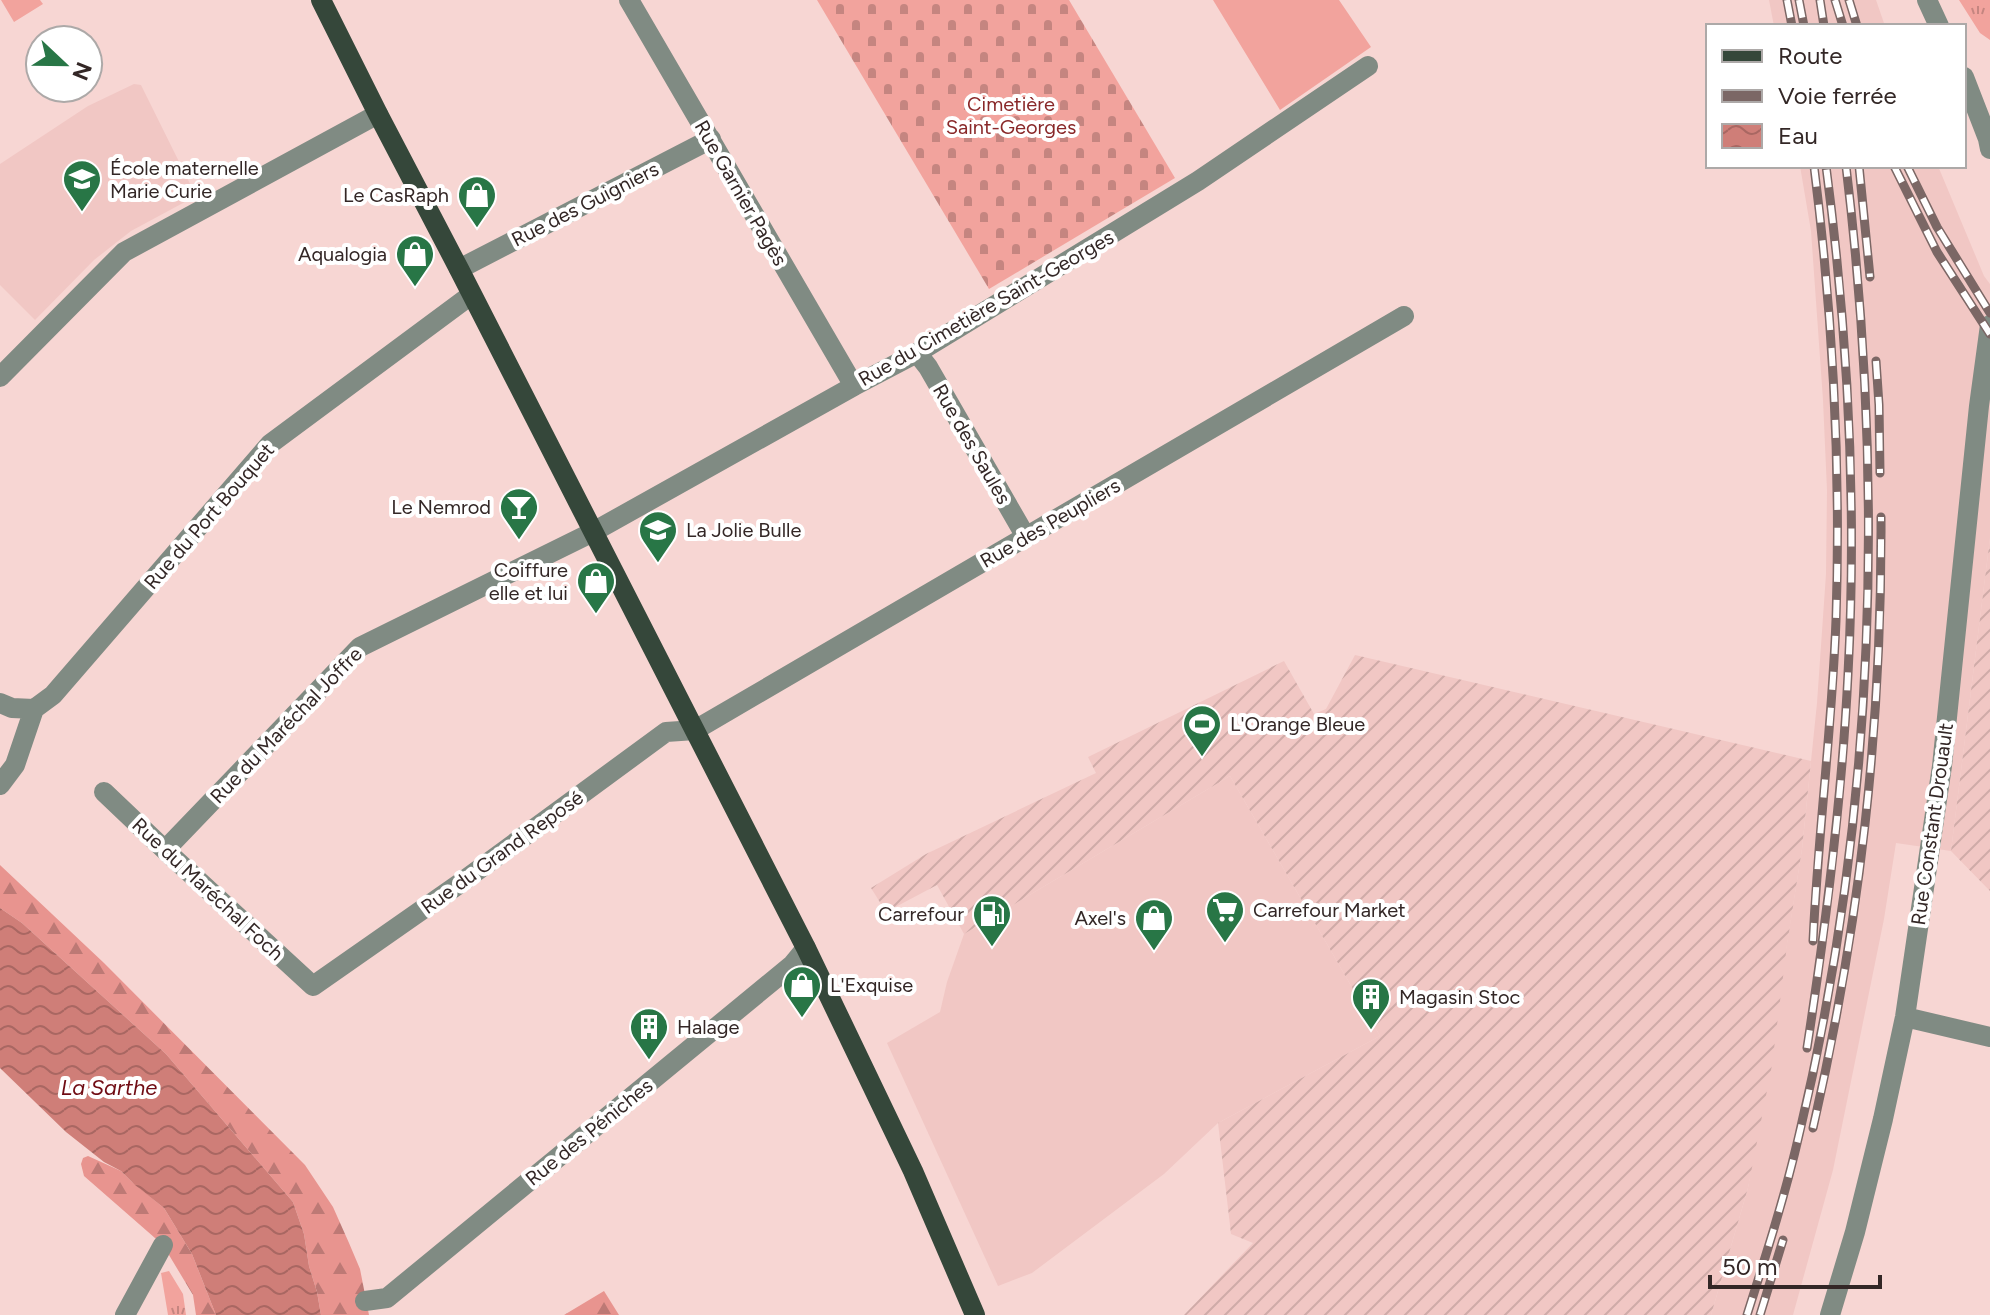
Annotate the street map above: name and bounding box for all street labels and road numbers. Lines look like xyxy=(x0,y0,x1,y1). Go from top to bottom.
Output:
street label: Rue Garnier Pagès xyxy=(690,116,792,270)
street label: Rue des Guigniers xyxy=(507,157,663,251)
street label: Rue du Cimetière Saint-Georges xyxy=(854,225,1118,391)
street label: Rue des Saules xyxy=(928,380,1016,508)
street label: Rue du Port Bouquet xyxy=(139,438,279,594)
street label: Rue des Peupliers xyxy=(976,473,1124,573)
street label: Rue du Maréchal Joffre xyxy=(205,642,367,808)
street label: Rue Constant Drouault xyxy=(1906,721,1958,927)
street label: Rue du Grand Reposé xyxy=(416,785,588,919)
street label: Rue du Maréchal Foch xyxy=(127,813,289,965)
street label: Rue des Péniches xyxy=(521,1073,657,1191)

